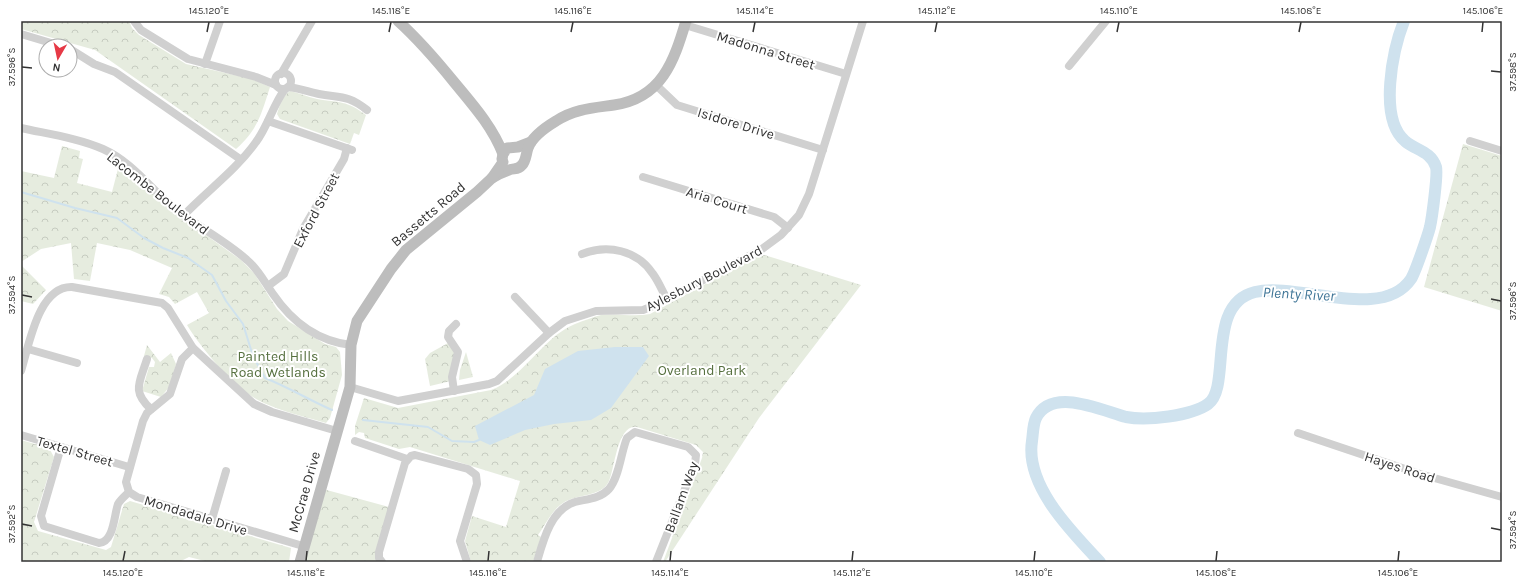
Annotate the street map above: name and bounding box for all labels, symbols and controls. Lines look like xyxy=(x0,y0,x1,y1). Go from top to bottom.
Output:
text: 145.120°E xyxy=(189,5,229,17)
text: 145.118°E xyxy=(372,5,410,17)
text: 145.116°E xyxy=(554,5,592,17)
text: 145.114°E xyxy=(736,5,774,17)
text: 145.112°E xyxy=(918,5,956,17)
text: 145.110°E xyxy=(1100,5,1138,17)
text: 145.108°E xyxy=(1281,5,1321,17)
text: 145.106°E xyxy=(1463,5,1503,17)
street label: Madonna Street xyxy=(715,27,817,73)
north arrow xyxy=(38,38,78,78)
text: 37.596°S xyxy=(6,47,18,87)
text: 37.598°S xyxy=(1507,52,1519,92)
text: N xyxy=(52,60,61,74)
street label: Isidore Drive xyxy=(695,104,776,143)
street label: Lacombe Boulevard xyxy=(103,148,212,239)
street label: Exford Street xyxy=(290,170,343,251)
street label: Bassetts Road xyxy=(388,178,469,250)
street label: Aria Court xyxy=(684,183,750,218)
street label: Aylesbury Boulevard xyxy=(643,242,765,315)
text: 37.594°S xyxy=(6,276,18,314)
text: 37.596°S xyxy=(1507,281,1519,321)
water label: Plenty River xyxy=(1262,283,1336,305)
park label: Painted Hills Road Wetlands xyxy=(230,348,326,381)
park label: Overland Park xyxy=(658,362,746,379)
street label: Textel Street xyxy=(35,432,115,470)
street label: Hayes Road xyxy=(1362,448,1438,487)
street label: McCrae Drive xyxy=(285,450,324,535)
street label: Ballam Way xyxy=(661,459,702,535)
street label: Mondadale Drive xyxy=(142,492,250,539)
text: 37.592°S xyxy=(6,504,18,544)
text: 37.594°S xyxy=(1507,511,1519,549)
text: 145.120°E xyxy=(103,567,143,579)
text: 145.118°E xyxy=(287,567,325,579)
text: 145.116°E xyxy=(469,567,507,579)
text: 145.114°E xyxy=(651,567,689,579)
text: 145.112°E xyxy=(833,567,871,579)
text: 145.110°E xyxy=(1015,567,1053,579)
text: 145.108°E xyxy=(1196,567,1236,579)
text: 145.106°E xyxy=(1378,567,1418,579)

